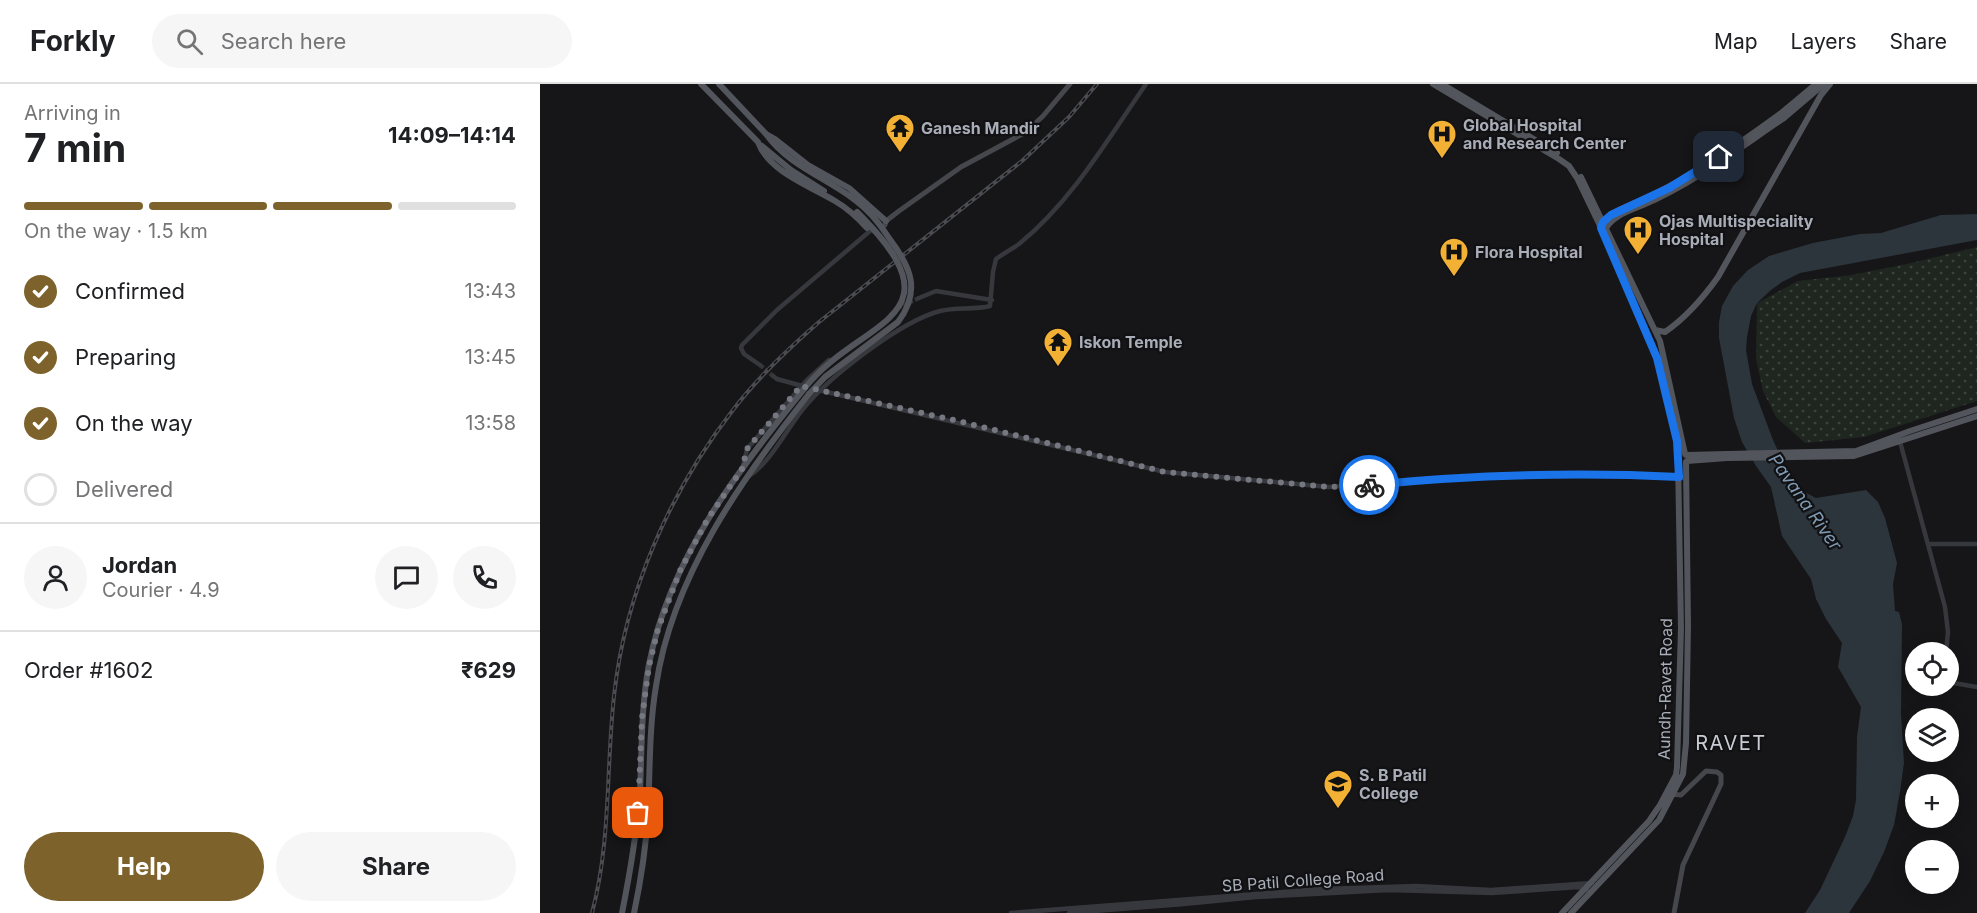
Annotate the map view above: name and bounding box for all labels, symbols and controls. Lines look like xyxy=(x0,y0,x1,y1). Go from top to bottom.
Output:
search box xyxy=(152,14,572,68)
text: Forkly xyxy=(30,24,116,58)
icon: search xyxy=(173,25,206,58)
text: Search here xyxy=(221,28,346,54)
text: Map xyxy=(1714,29,1758,54)
text: Layers xyxy=(1791,29,1857,54)
text: Share xyxy=(1890,29,1947,54)
text: Arriving in xyxy=(24,101,121,125)
temple icon: Ganesh Mandir xyxy=(884,112,916,154)
place label: Global Hospital and Research Center xyxy=(1463,115,1627,153)
place label: Ganesh Mandir xyxy=(921,118,1040,138)
hospital icon: Global Hospital and Research Center xyxy=(1426,118,1458,160)
text: 14:09–14:14 xyxy=(388,122,516,148)
text: 7 min xyxy=(24,124,126,171)
pin xyxy=(1693,131,1744,182)
icon: home xyxy=(1702,140,1735,173)
place label: Ojas Multispeciality Hospital xyxy=(1659,211,1814,249)
hospital icon: Ojas Multispeciality Hospital xyxy=(1622,214,1654,256)
text: On the way · 1.5 km xyxy=(24,219,208,243)
hospital icon: Flora Hospital xyxy=(1438,236,1470,278)
place label: Flora Hospital xyxy=(1475,242,1583,262)
icon: check xyxy=(24,275,57,308)
text: Confirmed xyxy=(75,278,185,304)
text: 13:43 xyxy=(464,279,516,303)
temple icon: Iskon Temple xyxy=(1042,326,1074,368)
place label: Iskon Temple xyxy=(1079,332,1182,352)
icon: check xyxy=(24,341,57,374)
text: Preparing xyxy=(75,344,176,370)
text: 13:45 xyxy=(465,345,516,369)
icon: check xyxy=(24,407,57,440)
text: On the way xyxy=(75,410,193,436)
text: 13:58 xyxy=(465,411,516,435)
water label: Pavana River xyxy=(1765,450,1847,555)
courier xyxy=(1339,455,1399,515)
icon: bike xyxy=(1353,469,1386,502)
text: Delivered xyxy=(75,476,173,502)
button: person xyxy=(24,546,87,609)
button: chat xyxy=(375,546,438,609)
button: phone xyxy=(453,546,516,609)
text: Jordan xyxy=(102,552,177,578)
text: Courier · 4.9 xyxy=(102,578,220,602)
street label: Aundh-Ravet Road xyxy=(1654,618,1676,760)
map controls xyxy=(1905,642,1959,894)
button: locate xyxy=(1905,642,1959,696)
text: Order #1602 xyxy=(24,657,153,683)
text: ₹629 xyxy=(461,657,516,683)
button: layers xyxy=(1905,708,1959,762)
district label: RAVET xyxy=(1695,731,1767,755)
place label: S. B Patil College xyxy=(1359,765,1426,803)
school or university icon: S. B Patil College xyxy=(1322,768,1354,810)
button: + xyxy=(1905,774,1959,828)
pin xyxy=(612,787,663,838)
icon: bag xyxy=(621,796,654,829)
button: Help xyxy=(24,832,264,901)
button: Share xyxy=(276,832,516,901)
button: − xyxy=(1905,840,1959,894)
street label: SB Patil College Road xyxy=(1221,864,1385,896)

